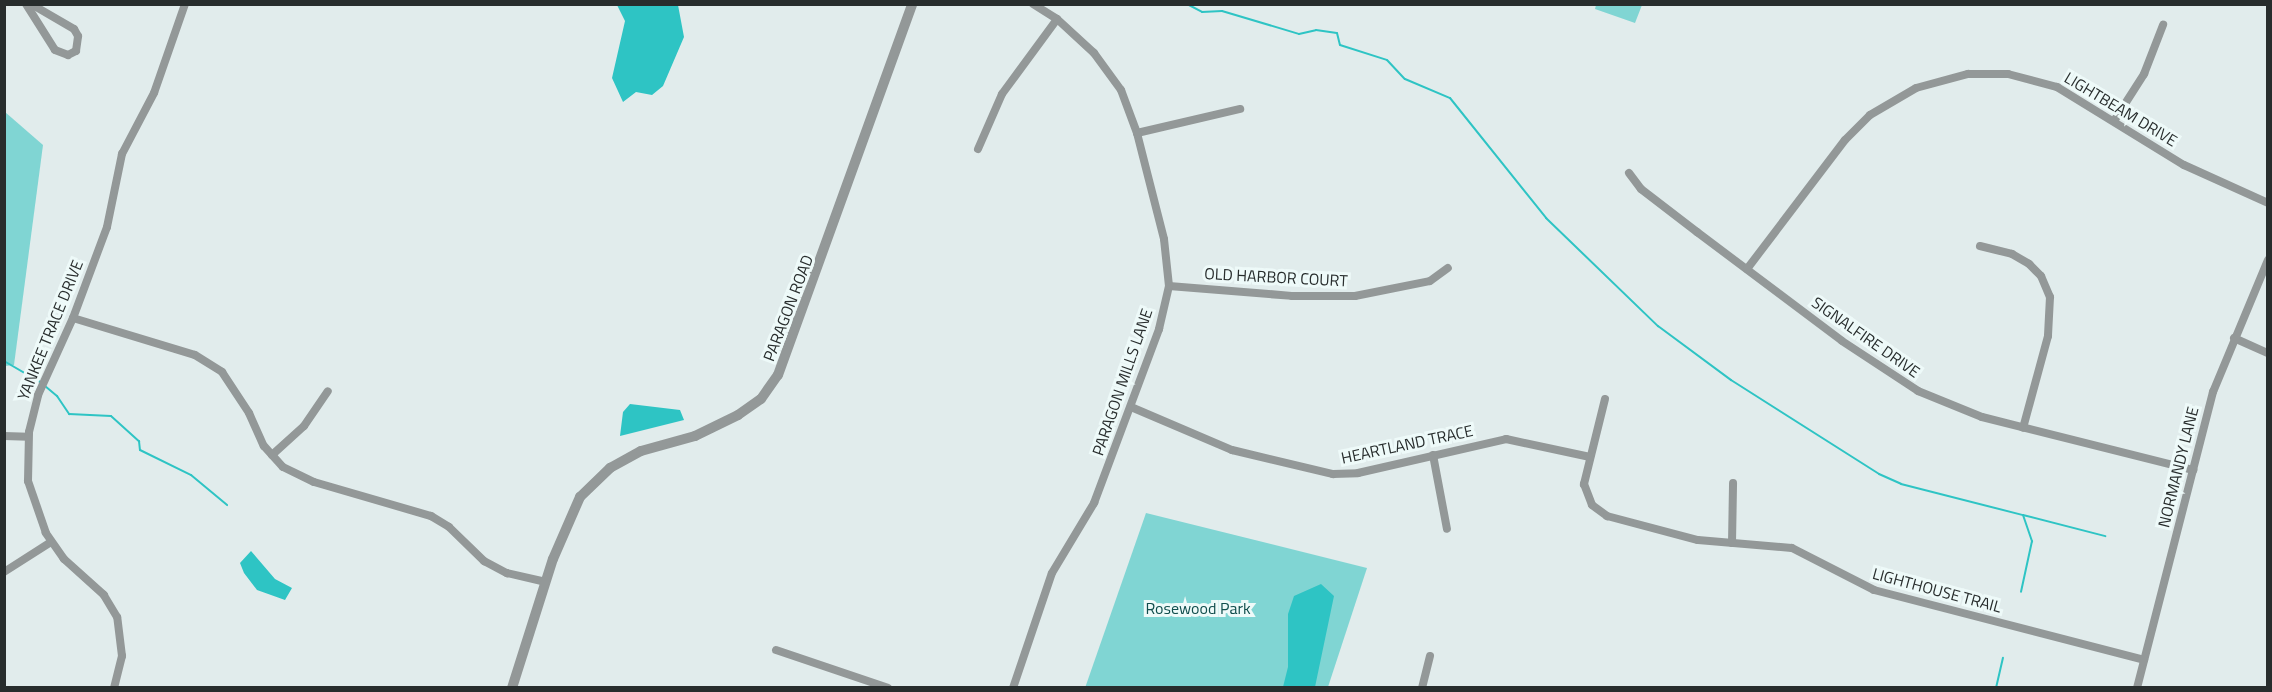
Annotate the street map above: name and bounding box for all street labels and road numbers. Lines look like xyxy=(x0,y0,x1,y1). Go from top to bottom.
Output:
street label: LIGHTBEAM DRIVE xyxy=(2061,68,2181,150)
street label: PARAGON ROAD xyxy=(759,252,817,364)
street label: YANKEE TRACE DRIVE xyxy=(13,257,87,403)
street label: OLD HARBOR COURT xyxy=(1204,264,1348,290)
street label: SIGNALFIRE DRIVE xyxy=(1808,293,1924,381)
street label: PARAGON MILLS LANE xyxy=(1088,306,1156,458)
street label: NORMANDY LANE xyxy=(2154,405,2202,529)
street label: HEARTLAND TRACE xyxy=(1339,421,1475,467)
street label: LIGHTHOUSE TRAIL xyxy=(1870,564,2004,616)

